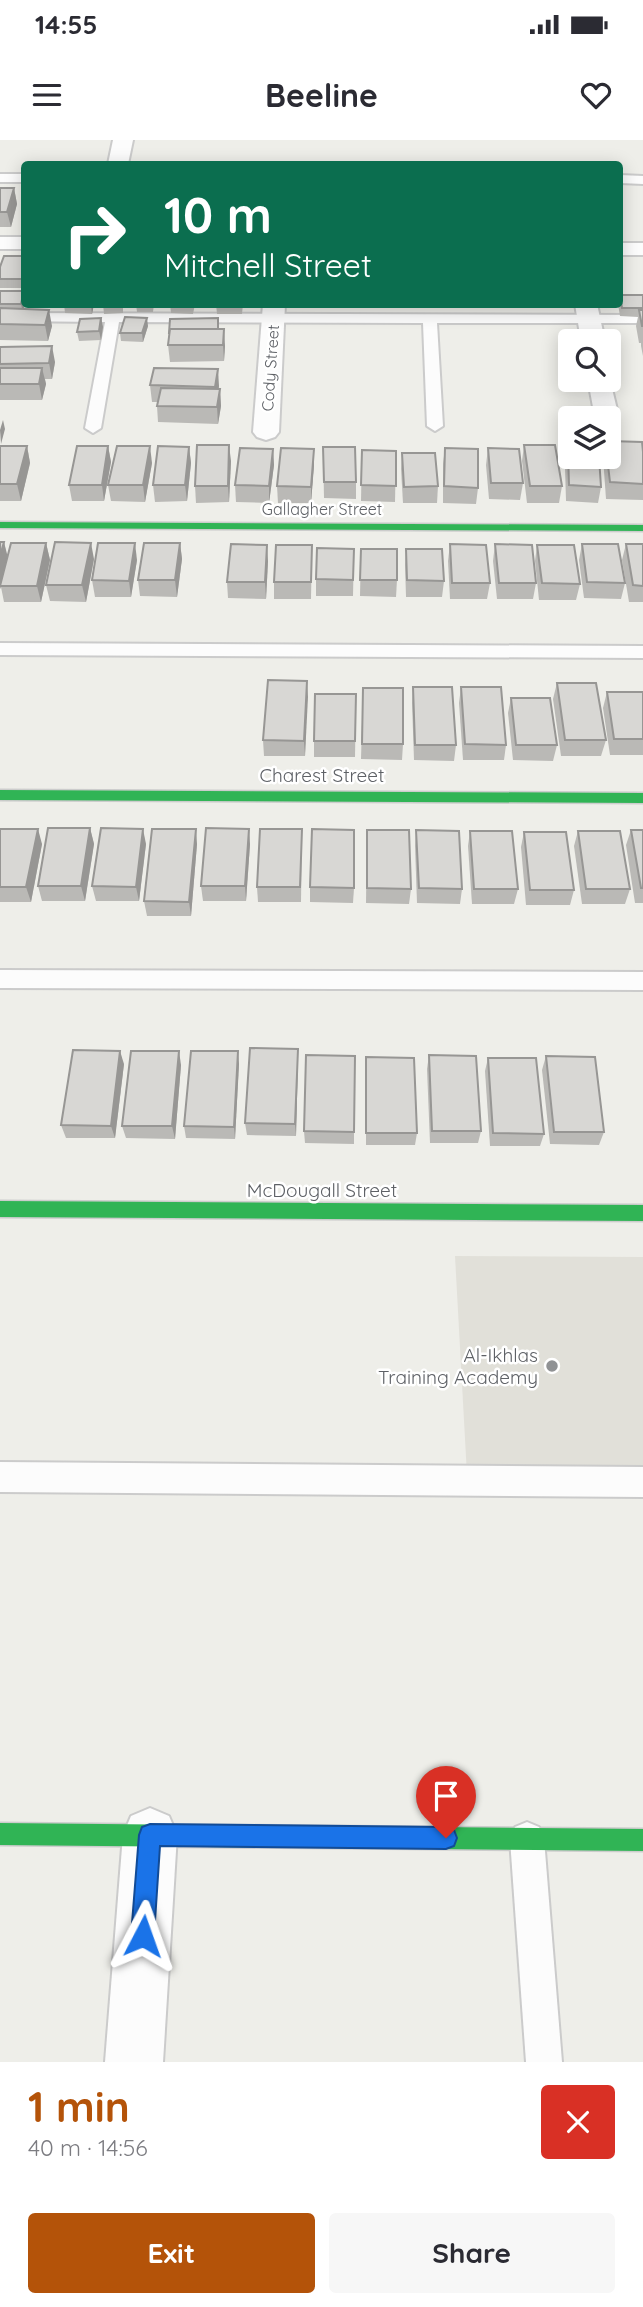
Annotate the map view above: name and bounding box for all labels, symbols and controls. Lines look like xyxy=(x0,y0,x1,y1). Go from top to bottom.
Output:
text: 14:55 xyxy=(35,8,97,41)
text: Beeline xyxy=(265,75,378,115)
icon: menu xyxy=(28,76,66,114)
icon: heart xyxy=(577,76,615,114)
text: 10 m xyxy=(164,184,272,245)
icon: right xyxy=(49,189,140,280)
text: Mitchell Street xyxy=(164,245,372,285)
street label: Cody Street xyxy=(257,324,283,412)
map controls xyxy=(558,329,621,469)
button: search xyxy=(558,329,621,392)
button: layers xyxy=(558,406,621,469)
street label: Gallagher Street xyxy=(262,499,382,519)
street label: Charest Street xyxy=(260,763,384,787)
street label: McDougall Street xyxy=(247,1178,397,1202)
place label: Al-Ikhlas Training Academy xyxy=(378,1343,538,1389)
marker: Al-Ikhlas Training Academy xyxy=(544,1358,560,1374)
pin xyxy=(416,1766,476,1838)
icon: arrive xyxy=(427,1777,465,1815)
position arrow xyxy=(106,1899,180,1973)
text: 1 min xyxy=(28,2080,130,2133)
button: close xyxy=(541,2085,615,2159)
text: 40 m · 14:56 xyxy=(28,2133,148,2162)
button: Exit xyxy=(28,2213,315,2293)
button: Share xyxy=(329,2213,615,2293)

